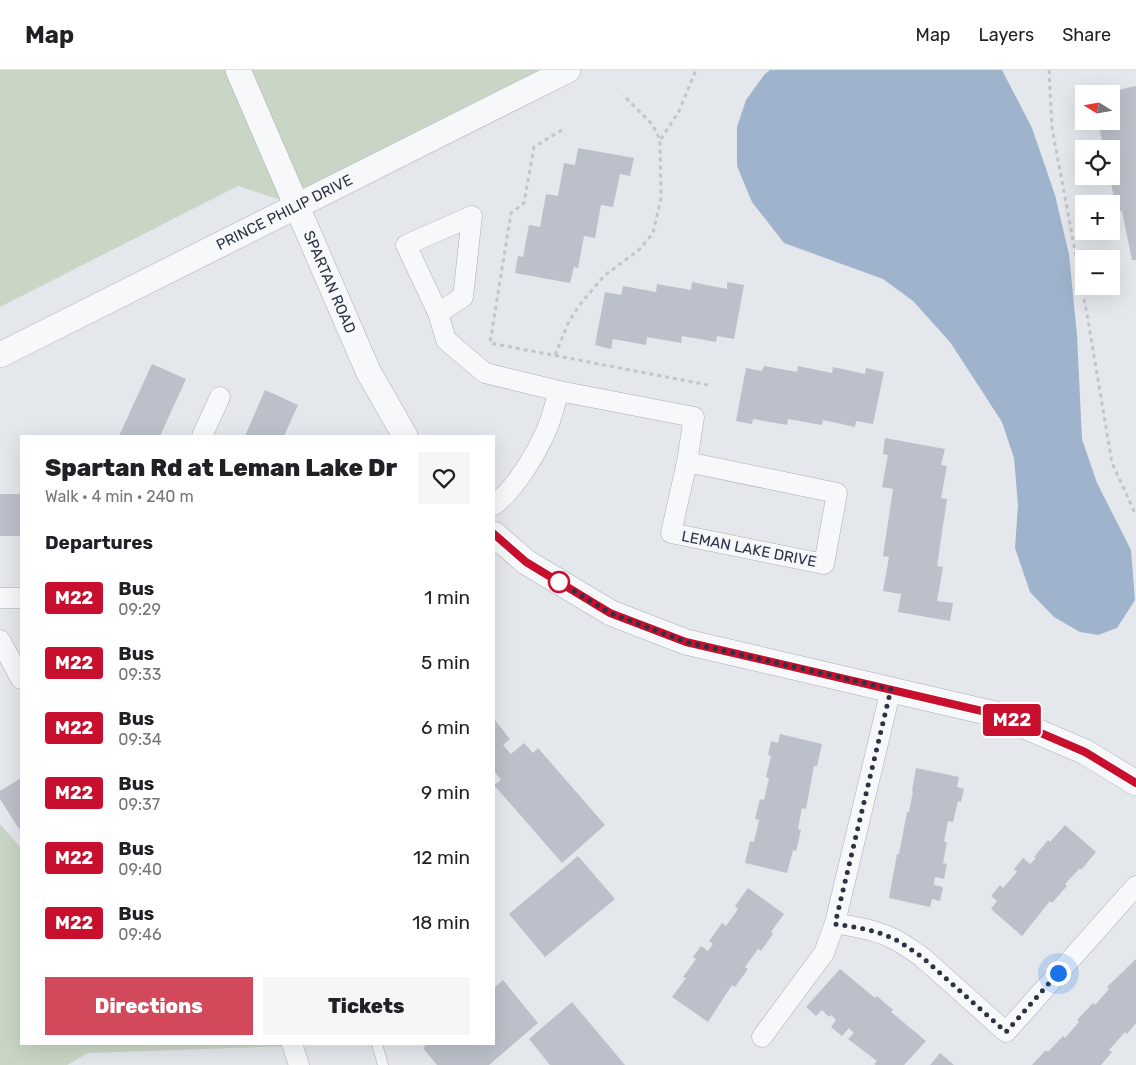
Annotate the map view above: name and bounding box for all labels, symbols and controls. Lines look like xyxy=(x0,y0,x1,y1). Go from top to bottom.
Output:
text: Map xyxy=(25,21,74,49)
text: Map xyxy=(916,24,951,46)
text: Layers xyxy=(979,24,1034,46)
text: Share xyxy=(1062,24,1111,46)
north arrow xyxy=(1075,85,1120,130)
map controls xyxy=(1075,85,1120,295)
button: locate xyxy=(1075,140,1120,185)
street label: PRINCE PHILIP DRIVE xyxy=(213,171,355,254)
button: + xyxy=(1075,195,1120,240)
street label: SPARTAN ROAD xyxy=(300,228,360,336)
button: − xyxy=(1075,250,1120,295)
button: heart xyxy=(418,452,470,504)
text: Spartan Rd at Leman Lake Dr xyxy=(45,454,397,482)
text: Walk · 4 min · 240 m xyxy=(45,487,194,506)
street label: LEMAN LAKE DRIVE xyxy=(680,527,818,571)
text: Departures xyxy=(45,531,153,554)
unlabelled marker xyxy=(548,571,570,593)
text: Bus xyxy=(118,577,154,600)
text: 1 min xyxy=(424,586,470,609)
text: M22 xyxy=(55,587,93,609)
text: 09:29 xyxy=(118,600,161,619)
text: Bus xyxy=(118,642,154,665)
text: 5 min xyxy=(421,651,470,674)
text: M22 xyxy=(55,652,93,674)
text: 09:33 xyxy=(118,665,161,684)
line badge: M22 xyxy=(983,704,1041,736)
text: Bus xyxy=(118,707,154,730)
text: M22 xyxy=(993,709,1031,731)
text: 6 min xyxy=(421,716,470,739)
text: M22 xyxy=(55,717,93,739)
text: 09:34 xyxy=(118,730,162,749)
text: Bus xyxy=(118,772,154,795)
text: 9 min xyxy=(421,781,470,804)
text: M22 xyxy=(55,782,93,804)
text: 09:37 xyxy=(118,795,160,814)
text: Bus xyxy=(118,837,154,860)
text: 12 min xyxy=(413,846,470,869)
text: M22 xyxy=(55,847,93,869)
text: 09:40 xyxy=(118,860,162,879)
text: Bus xyxy=(118,902,154,925)
text: 18 min xyxy=(412,911,470,934)
text: M22 xyxy=(55,912,93,934)
text: 09:46 xyxy=(118,925,162,944)
your location xyxy=(1046,961,1071,986)
button: Directions xyxy=(45,977,253,1035)
button: Tickets xyxy=(263,977,470,1035)

